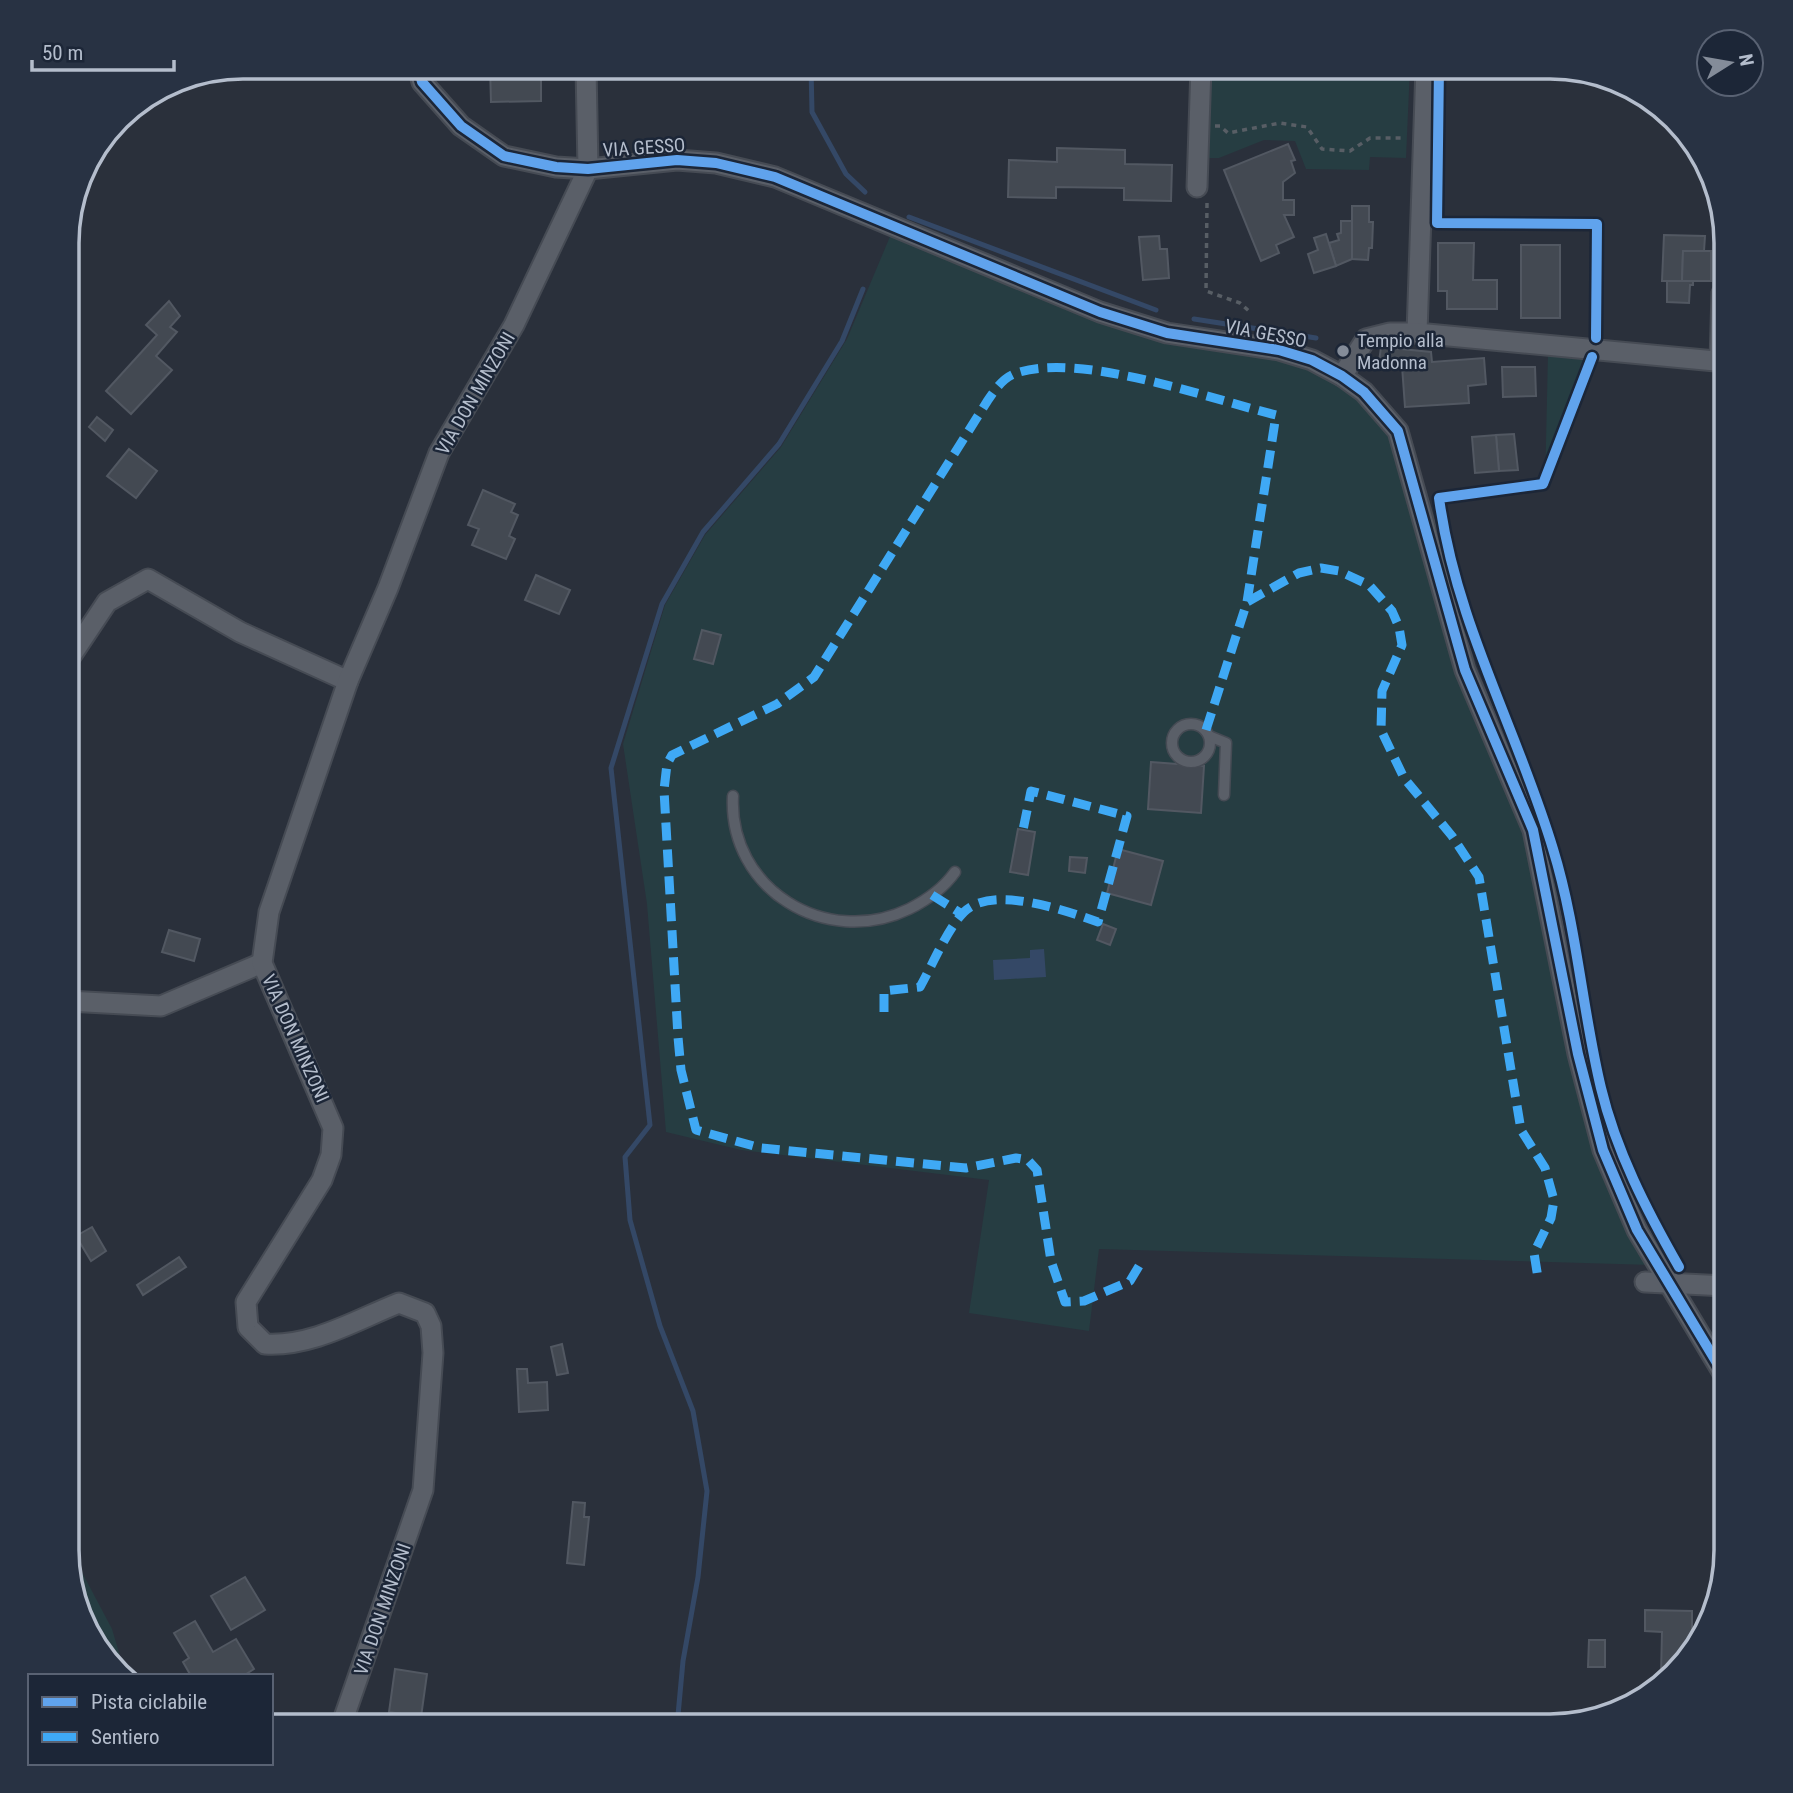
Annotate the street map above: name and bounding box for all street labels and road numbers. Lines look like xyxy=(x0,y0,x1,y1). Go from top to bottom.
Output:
street label: VIA GESSO xyxy=(602,133,686,162)
street label: VIA GESSO xyxy=(1223,314,1309,353)
street label: VIA DON MINZONI xyxy=(431,328,520,459)
street label: VIA DON MINZONI xyxy=(257,971,334,1106)
street label: VIA DON MINZONI xyxy=(349,1540,416,1678)

